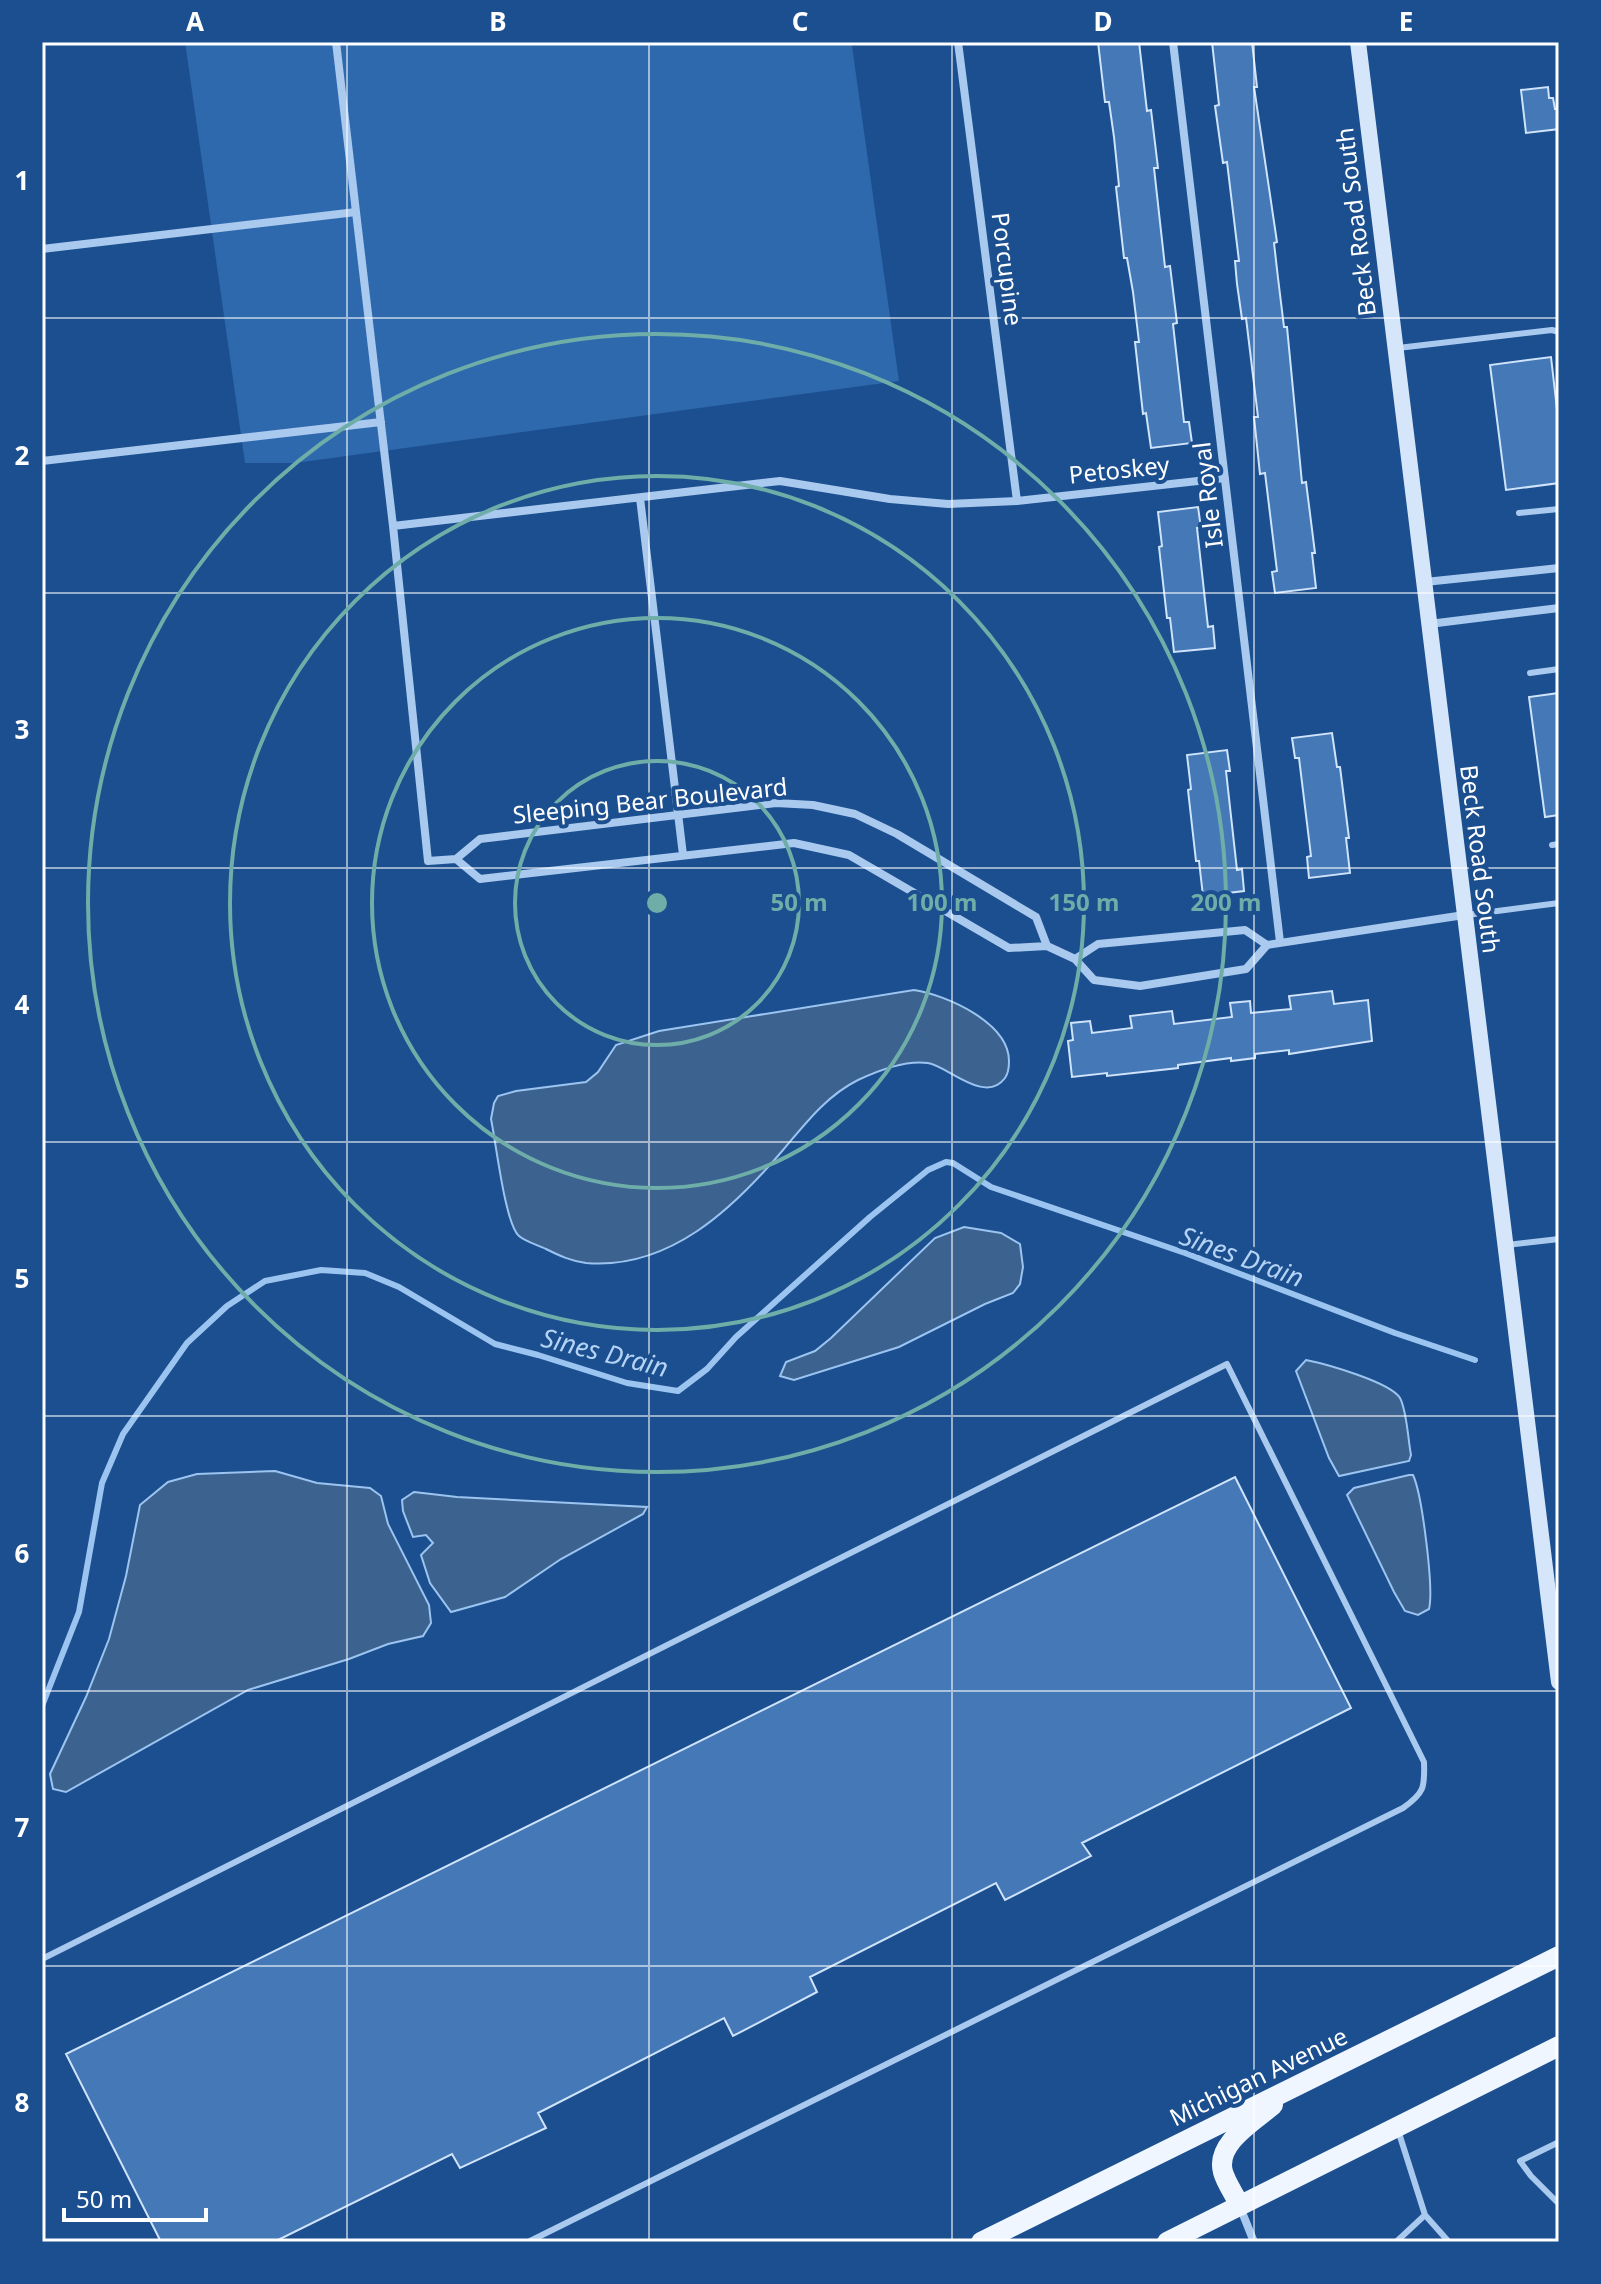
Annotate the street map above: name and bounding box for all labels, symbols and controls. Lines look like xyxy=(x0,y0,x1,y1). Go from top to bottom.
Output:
text: A xyxy=(186,3,204,39)
text: B xyxy=(489,3,507,39)
text: C xyxy=(792,3,808,39)
text: D xyxy=(1093,3,1113,39)
text: E xyxy=(1399,3,1413,39)
street label: Beck Road South xyxy=(1327,126,1383,318)
text: 1 xyxy=(15,162,29,198)
street label: Porcupine xyxy=(985,210,1031,328)
text: 2 xyxy=(15,437,30,473)
street label: Isle Royal xyxy=(1184,440,1230,550)
street label: Petoskey xyxy=(1067,447,1172,491)
text: 3 xyxy=(15,711,29,747)
street label: Beck Road South xyxy=(1453,763,1509,955)
street label: Sleeping Bear Boulevard xyxy=(511,769,789,831)
text: 50 m xyxy=(770,885,828,918)
text: 100 m xyxy=(907,885,977,918)
text: 150 m xyxy=(1049,885,1119,918)
text: 200 m xyxy=(1191,885,1261,918)
centre of rings xyxy=(643,889,671,917)
text: 4 xyxy=(15,986,30,1022)
water label: Sines Drain xyxy=(1175,1217,1309,1295)
text: 5 xyxy=(15,1260,29,1296)
water label: Sines Drain xyxy=(538,1319,672,1385)
text: 6 xyxy=(15,1535,30,1571)
text: 7 xyxy=(15,1809,30,1845)
street label: Michigan Avenue xyxy=(1164,2019,1352,2133)
text: 8 xyxy=(15,2084,29,2120)
scale bar xyxy=(64,2172,206,2222)
text: 50 m xyxy=(76,2182,132,2215)

